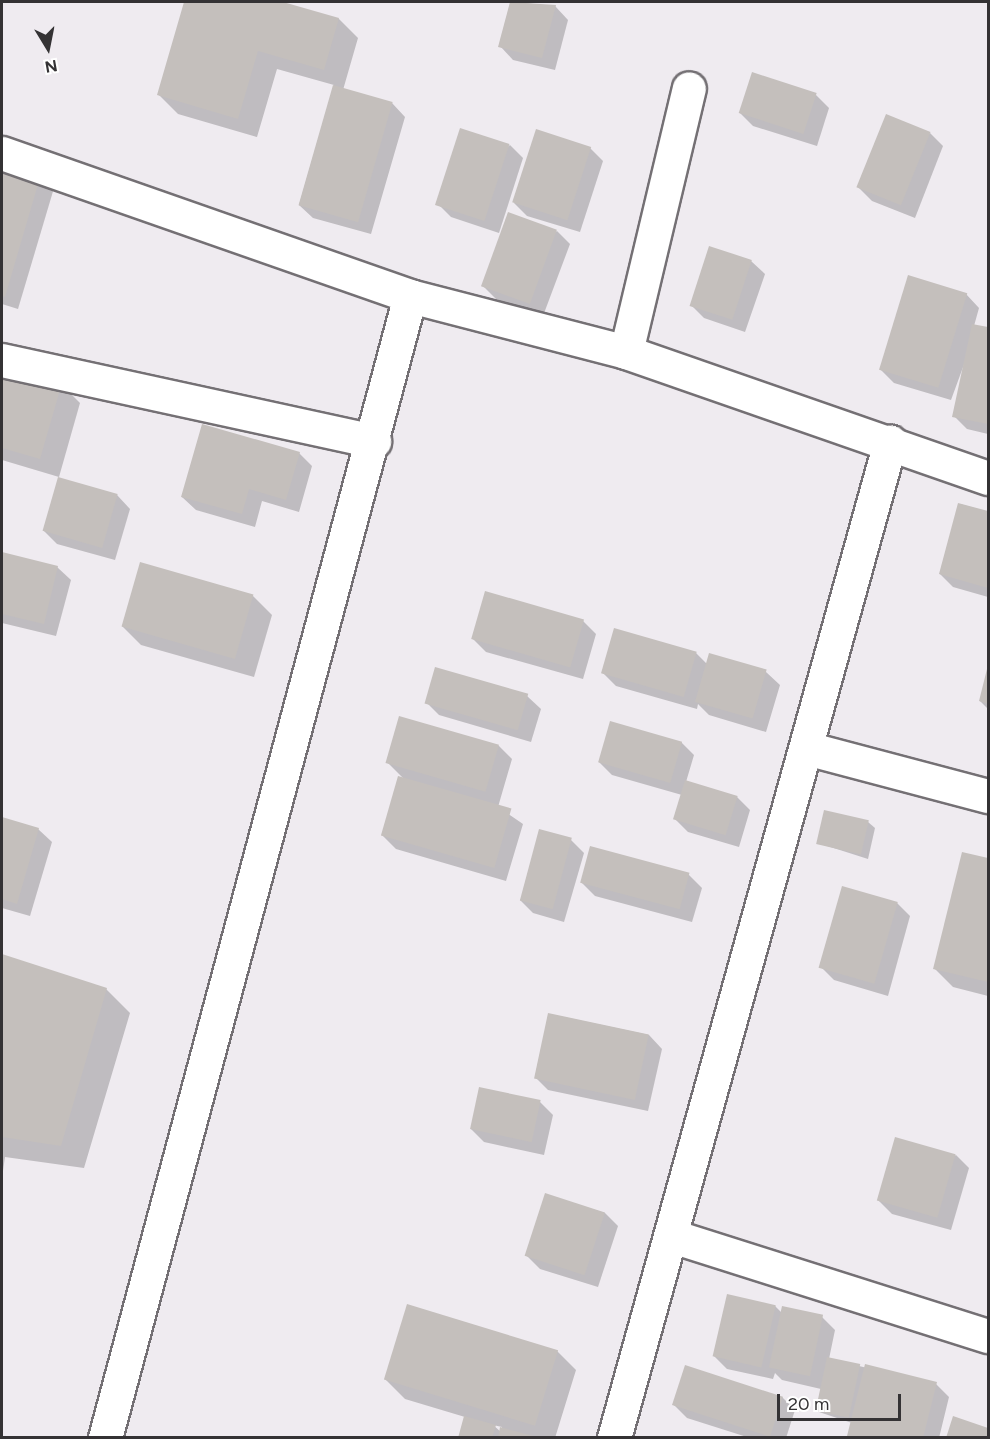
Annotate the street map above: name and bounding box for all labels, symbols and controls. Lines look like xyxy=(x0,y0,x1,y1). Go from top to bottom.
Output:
north arrow xyxy=(18,18,78,78)
text: N xyxy=(43,56,59,77)
scale bar xyxy=(780,1382,904,1420)
text: 20 m xyxy=(788,1393,829,1415)

